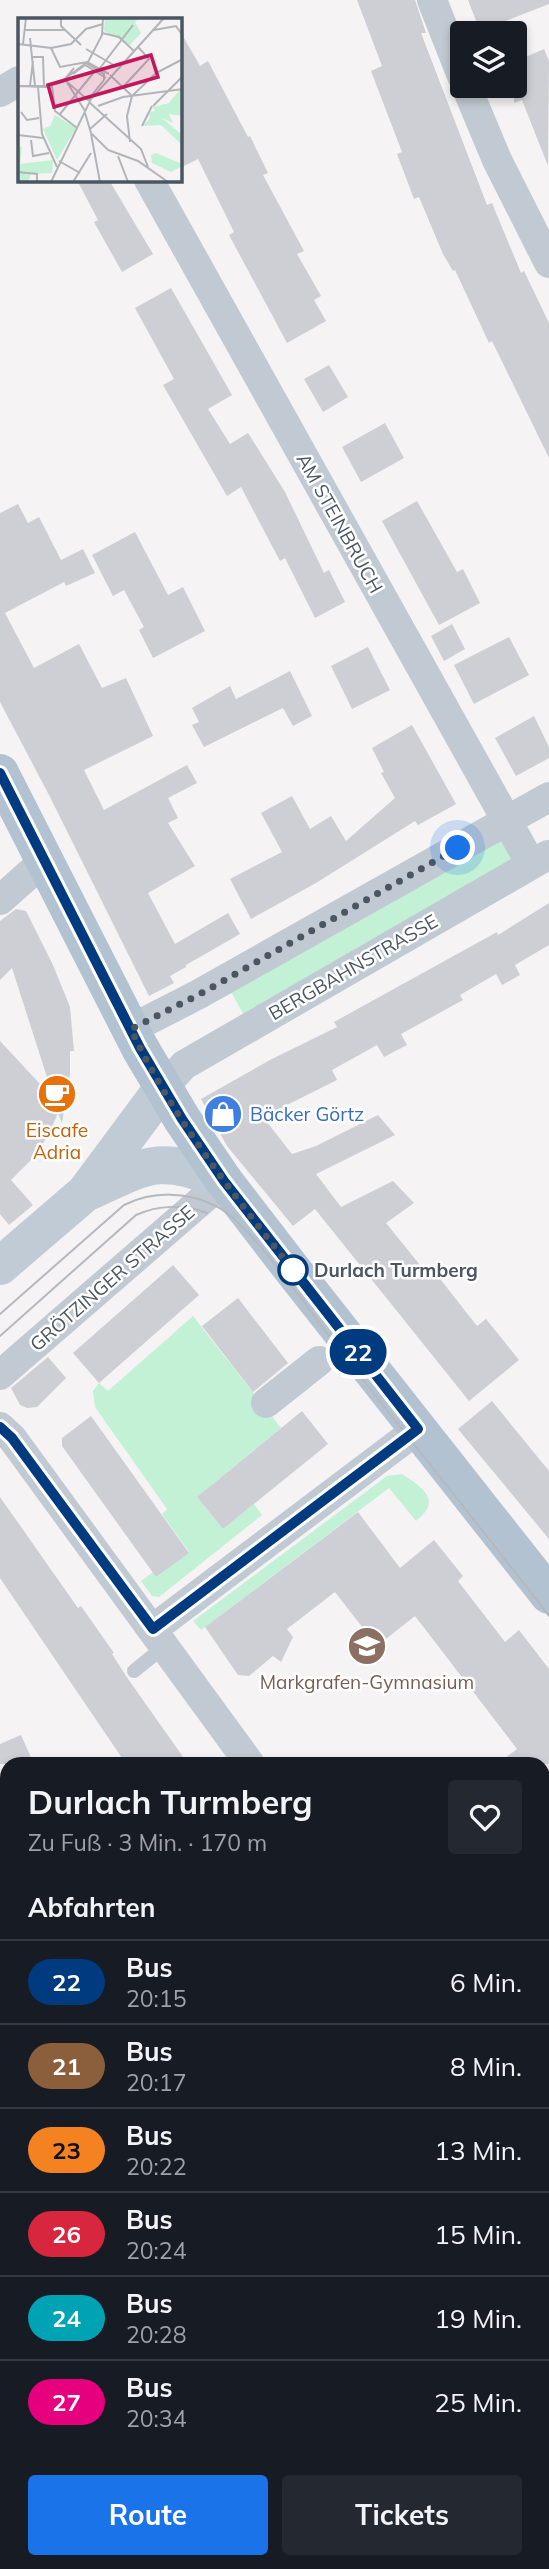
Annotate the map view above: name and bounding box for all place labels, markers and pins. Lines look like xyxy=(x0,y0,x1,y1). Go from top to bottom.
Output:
cafe icon: Eiscafe Adria xyxy=(36,1073,78,1115)
shop icon: Bäcker Görtz xyxy=(202,1093,244,1135)
place label: Bäcker Görtz xyxy=(250,1102,364,1126)
place label: Eiscafe Adria xyxy=(26,1118,88,1164)
marker: Durlach Turmberg xyxy=(278,1255,308,1285)
place label: Durlach Turmberg xyxy=(314,1258,478,1282)
school or university icon: Markgrafen-Gymnasium xyxy=(346,1625,388,1667)
place label: Markgrafen-Gymnasium xyxy=(260,1670,474,1694)

